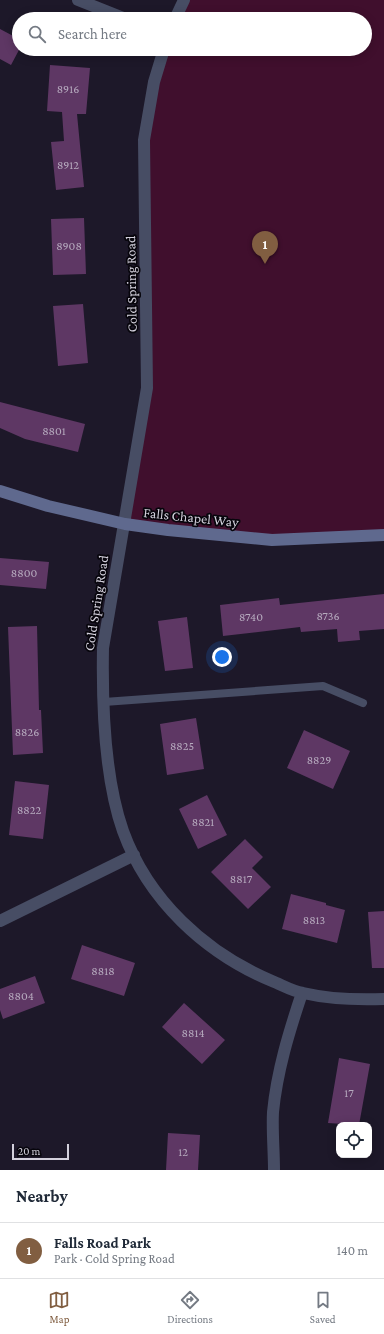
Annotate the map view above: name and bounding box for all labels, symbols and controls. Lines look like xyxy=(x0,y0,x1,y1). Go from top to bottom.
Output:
search box xyxy=(12,12,372,56)
icon: search xyxy=(26,23,48,45)
text: Search here xyxy=(58,26,127,42)
house number: 8916 xyxy=(57,82,79,96)
house number: 8912 xyxy=(57,158,79,172)
pin: 1 xyxy=(252,231,278,264)
street label: Cold Spring Road xyxy=(122,235,140,332)
house number: 8908 xyxy=(56,239,82,253)
house number: 8801 xyxy=(42,424,66,438)
street label: Falls Chapel Way xyxy=(143,504,240,530)
street label: Cold Spring Road xyxy=(81,553,112,652)
house number: 8800 xyxy=(11,566,37,580)
house number: 8736 xyxy=(316,609,340,623)
house number: 8740 xyxy=(239,610,263,624)
your location xyxy=(212,647,232,667)
house number: 8826 xyxy=(15,725,39,739)
house number: 8825 xyxy=(170,739,194,753)
house number: 8829 xyxy=(307,753,331,767)
house number: 8822 xyxy=(17,803,41,817)
house number: 8821 xyxy=(192,815,214,829)
house number: 8817 xyxy=(230,872,253,886)
house number: 8813 xyxy=(303,913,326,927)
house number: 8818 xyxy=(91,964,115,978)
house number: 8804 xyxy=(8,989,34,1003)
house number: 8814 xyxy=(181,1026,205,1040)
house number: 17 xyxy=(344,1086,354,1100)
map controls xyxy=(336,1122,372,1158)
button: locate xyxy=(336,1122,372,1158)
scale bar xyxy=(12,1142,69,1161)
text: 20 m xyxy=(18,1145,40,1157)
house number: 12 xyxy=(178,1145,188,1159)
text: Nearby xyxy=(16,1187,68,1206)
text: Falls Road Park xyxy=(54,1235,151,1251)
text: 1 xyxy=(27,1243,31,1258)
text: 140 m xyxy=(337,1243,368,1258)
text: Park · Cold Spring Road xyxy=(54,1251,175,1266)
tab: Map xyxy=(48,1289,70,1325)
tab: Directions xyxy=(167,1289,213,1325)
tab: Saved xyxy=(310,1289,336,1325)

